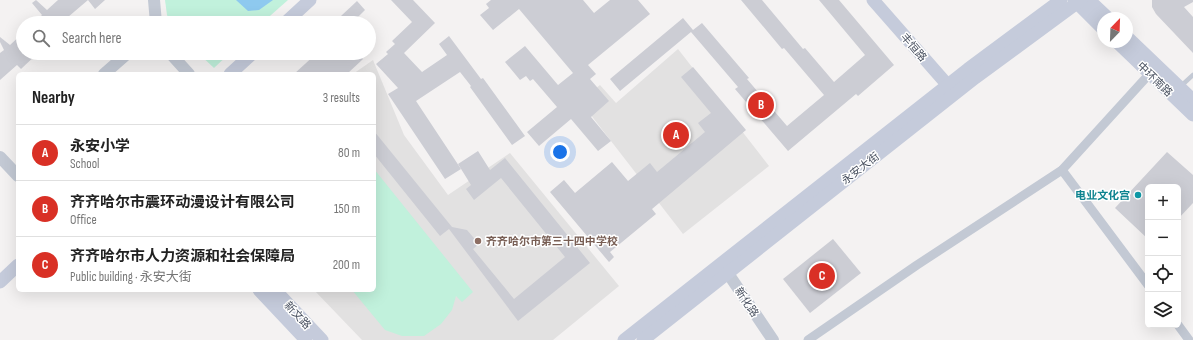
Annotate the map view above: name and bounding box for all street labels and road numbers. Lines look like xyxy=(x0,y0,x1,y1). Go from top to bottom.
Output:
street label: 丰恒路 xyxy=(898,31,929,64)
street label: 中环南路 xyxy=(1134,59,1175,99)
street label: 永安大街 xyxy=(839,150,882,187)
street label: 新化路 xyxy=(732,285,761,320)
street label: 新文路 xyxy=(282,299,314,332)

